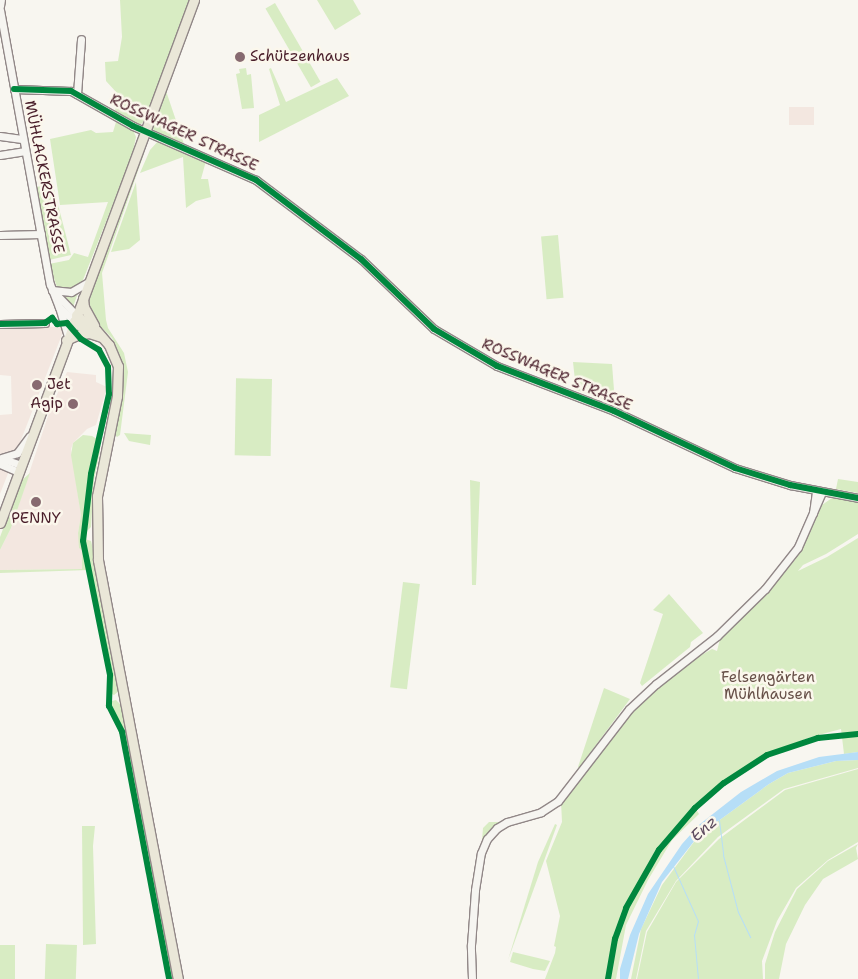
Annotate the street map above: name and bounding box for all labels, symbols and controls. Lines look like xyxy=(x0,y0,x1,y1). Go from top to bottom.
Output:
place label: Schützenhaus xyxy=(250,48,350,66)
marker: Schützenhaus xyxy=(234,51,246,63)
street label: ROSSWAGER STRASSE xyxy=(107,91,261,175)
street label: MÜHLACKERSTRASSE xyxy=(20,99,68,255)
street label: ROSSWAGER STRASSE xyxy=(479,335,635,415)
place label: Jet xyxy=(47,376,71,394)
marker: Jet xyxy=(31,379,43,391)
place label: Agip xyxy=(30,395,63,413)
marker: Agip xyxy=(67,398,79,410)
marker: PENNY xyxy=(30,496,42,508)
place label: PENNY xyxy=(11,510,61,528)
park label: Felsengärten Mühlhausen xyxy=(721,668,815,703)
water label: Enz xyxy=(687,812,721,846)

